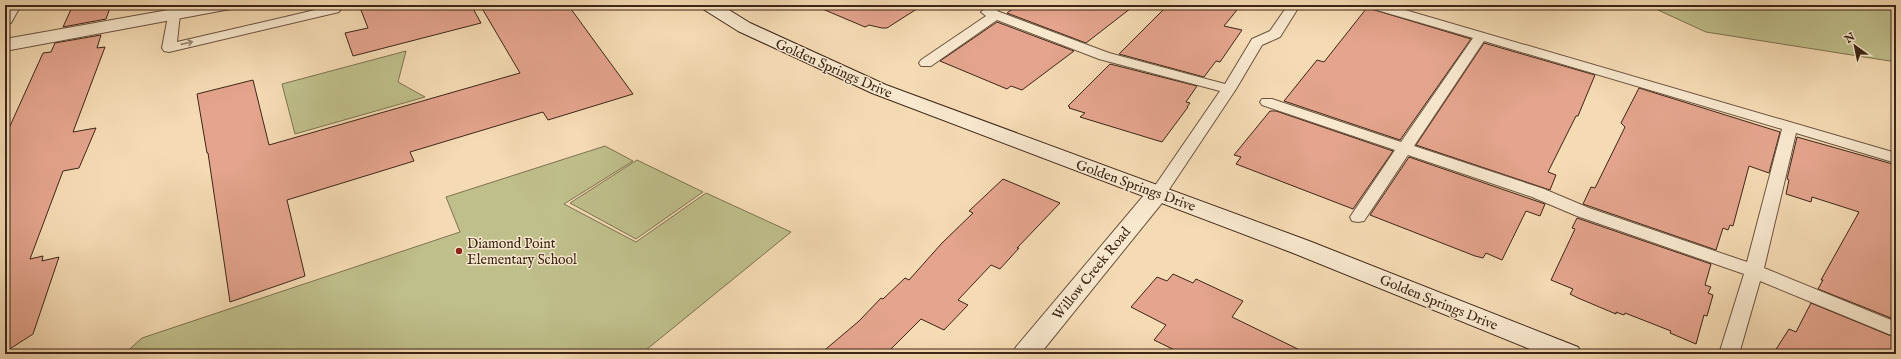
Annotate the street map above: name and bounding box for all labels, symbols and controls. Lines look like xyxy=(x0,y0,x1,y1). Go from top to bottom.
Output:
north arrow xyxy=(1835,26,1875,66)
text: N xyxy=(1841,30,1858,47)
street label: Golden Springs Drive xyxy=(772,35,895,103)
one-way arrow xyxy=(181,39,194,47)
street label: Golden Springs Drive xyxy=(1073,156,1198,216)
street label: Willow Creek Road xyxy=(1049,223,1135,324)
place label: Diamond Point Elementary School xyxy=(467,235,577,269)
marker: Diamond Point Elementary School xyxy=(454,246,464,256)
street label: Golden Springs Drive xyxy=(1377,271,1501,335)

